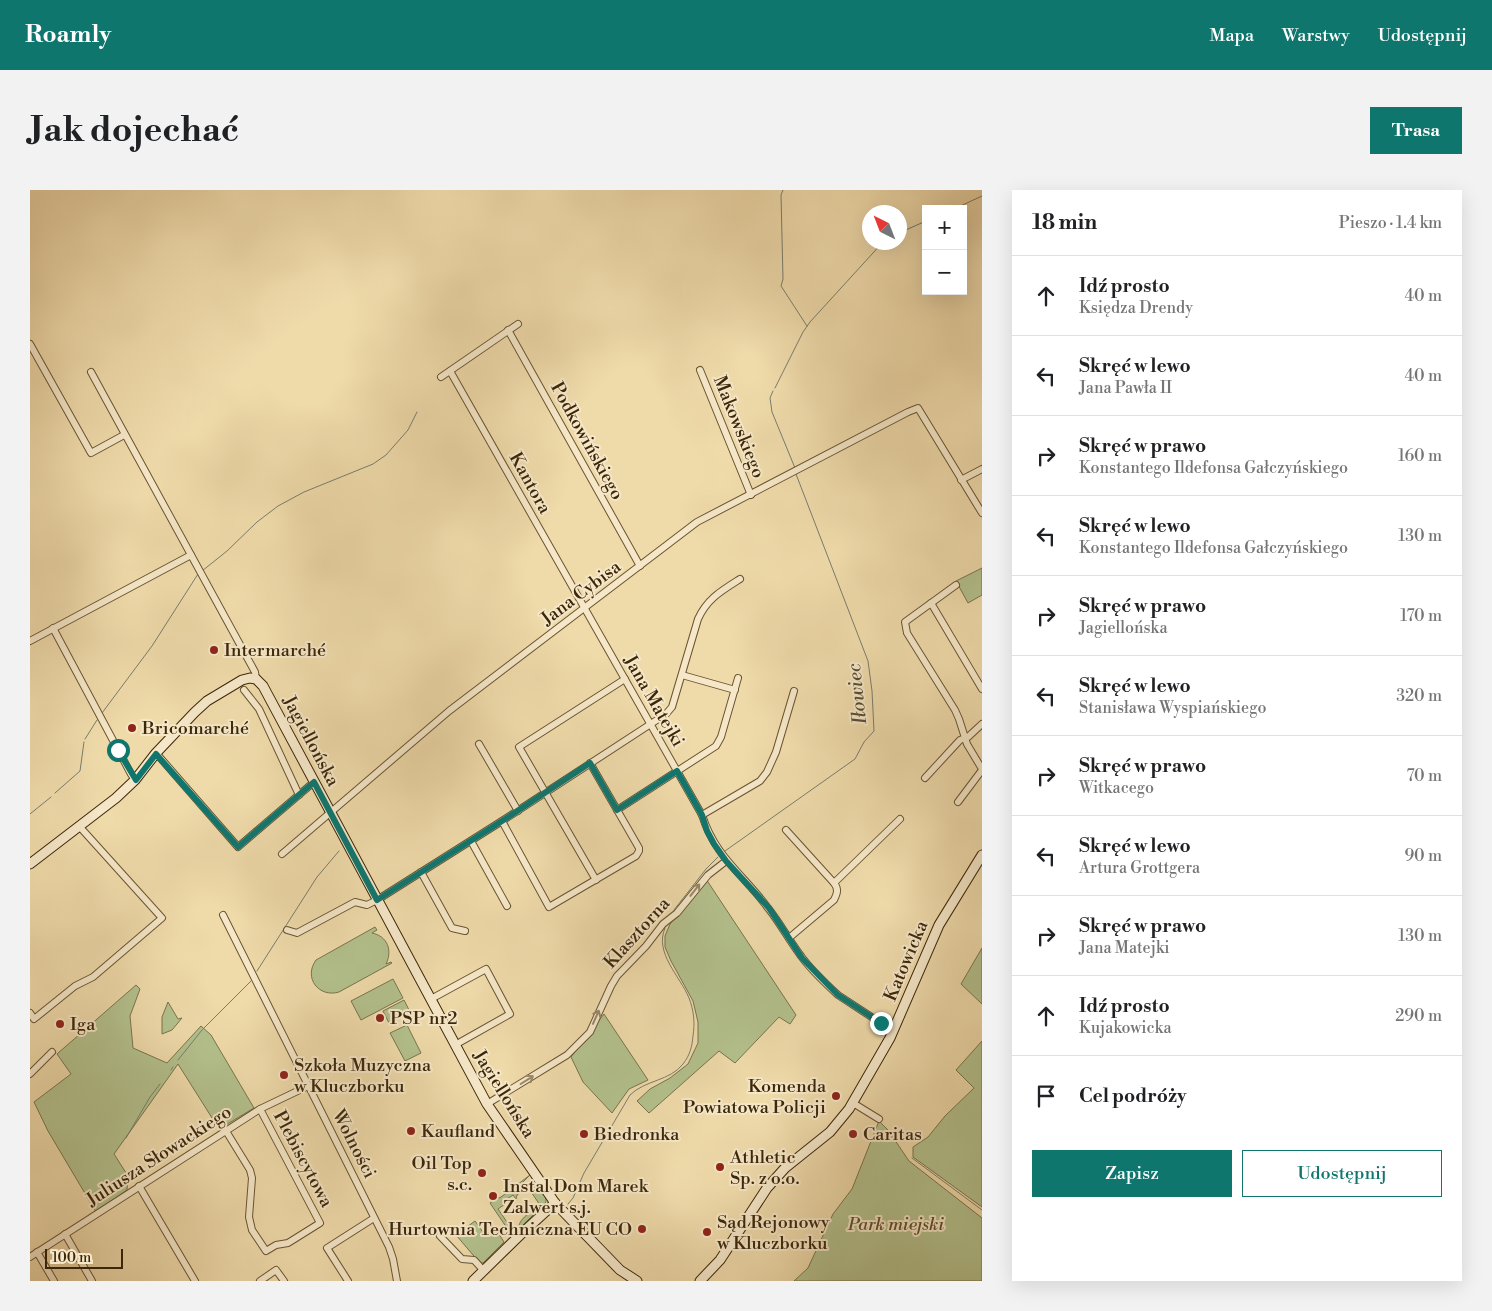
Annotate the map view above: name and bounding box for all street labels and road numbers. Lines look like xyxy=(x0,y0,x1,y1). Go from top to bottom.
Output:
street label: Makowskiego xyxy=(708,372,770,482)
street label: Podkowińskiego xyxy=(545,378,629,504)
street label: Kantora xyxy=(504,448,557,519)
street label: Jana Cybisa xyxy=(536,555,626,631)
street label: Jana Matejki xyxy=(618,650,689,751)
street label: Jagiellońska xyxy=(277,691,345,791)
street label: Klasztorna xyxy=(599,892,676,973)
street label: Katowicka xyxy=(879,916,934,1005)
street label: Jagiellońska xyxy=(467,1045,541,1143)
street label: Juliusza Słowackiego xyxy=(81,1100,236,1212)
street label: Wolności xyxy=(326,1105,381,1182)
street label: Plebiscytowa xyxy=(268,1107,339,1212)

